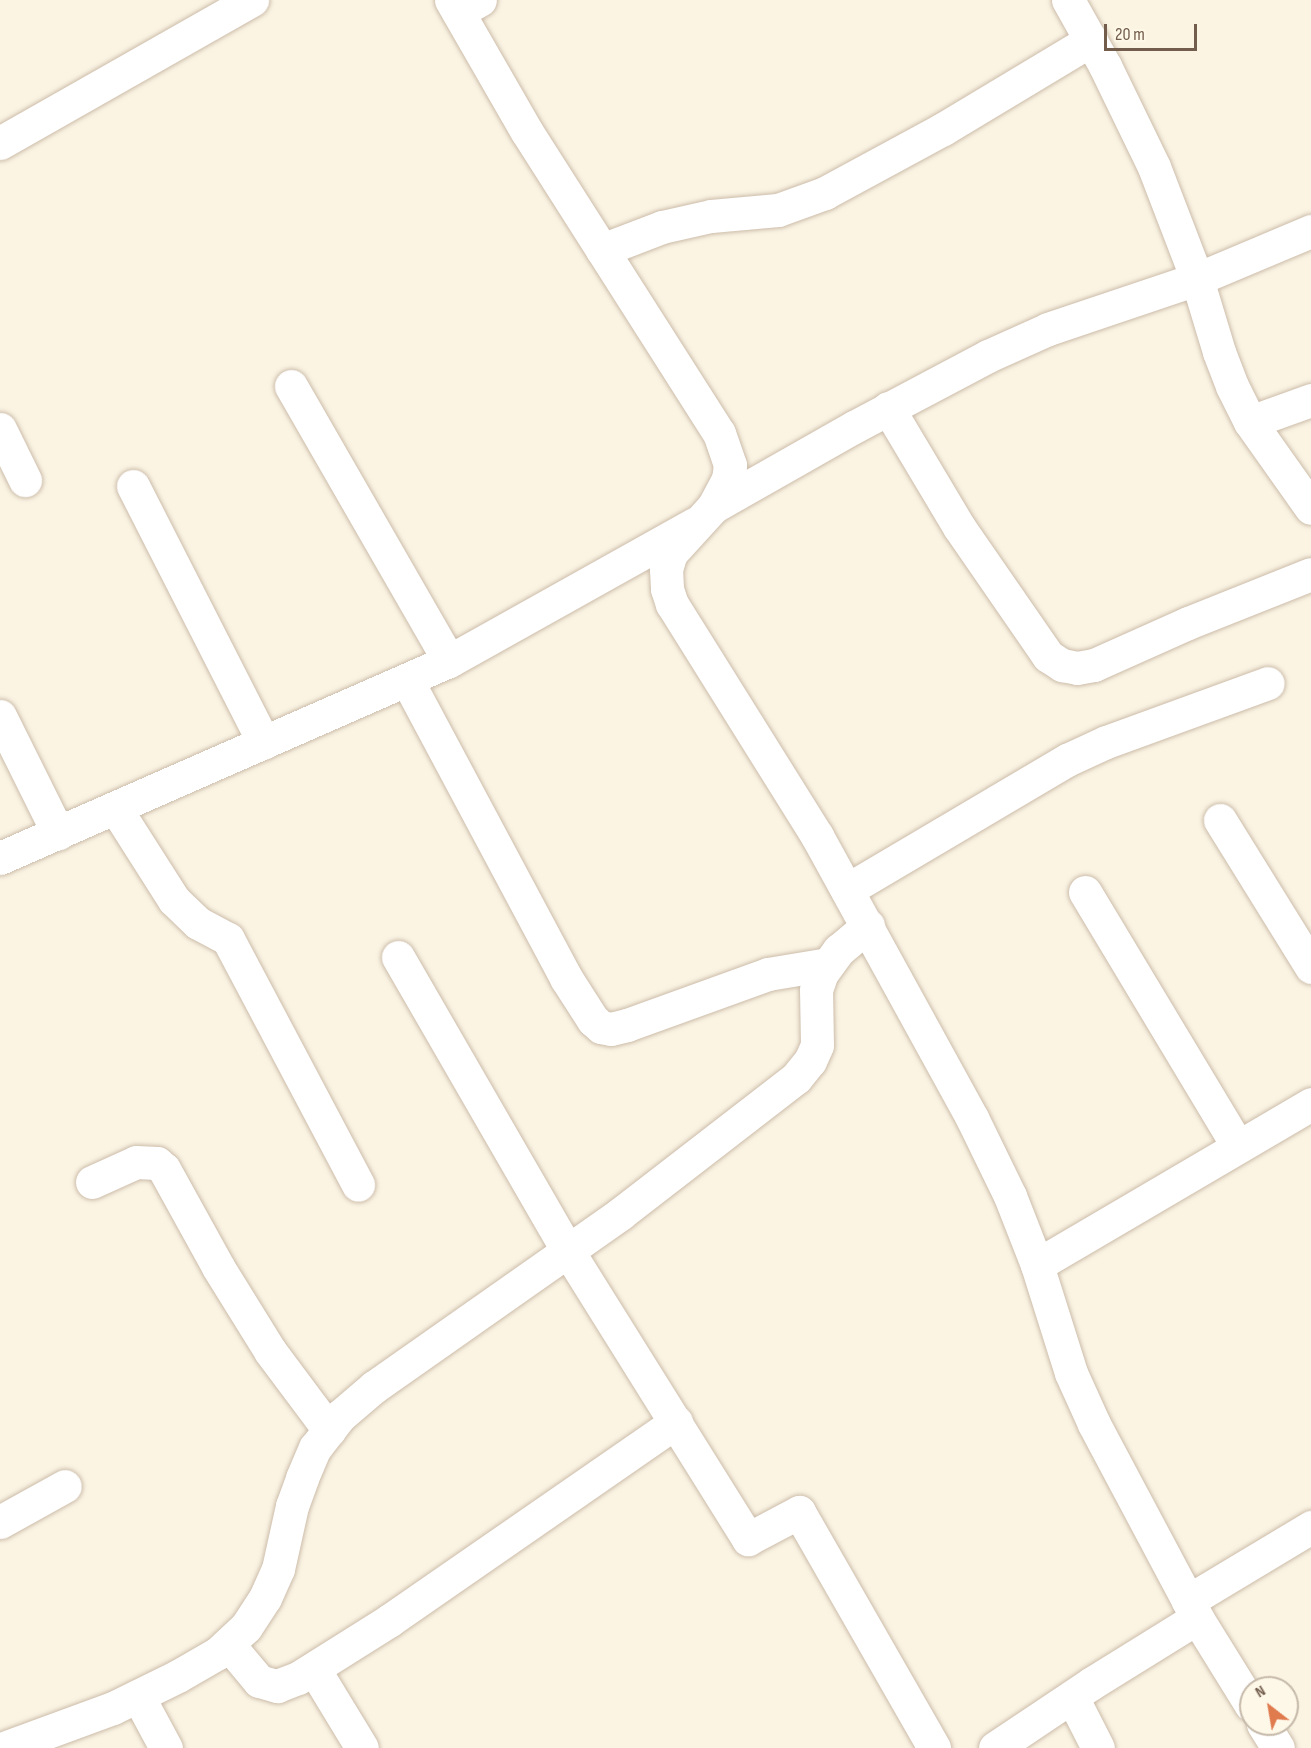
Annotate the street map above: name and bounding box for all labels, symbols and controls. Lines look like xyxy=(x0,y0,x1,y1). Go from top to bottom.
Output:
scale bar xyxy=(1107,12,1200,50)
text: 20 m xyxy=(1115,24,1145,45)
north arrow xyxy=(1239,1676,1299,1736)
text: N xyxy=(1252,1682,1269,1702)

